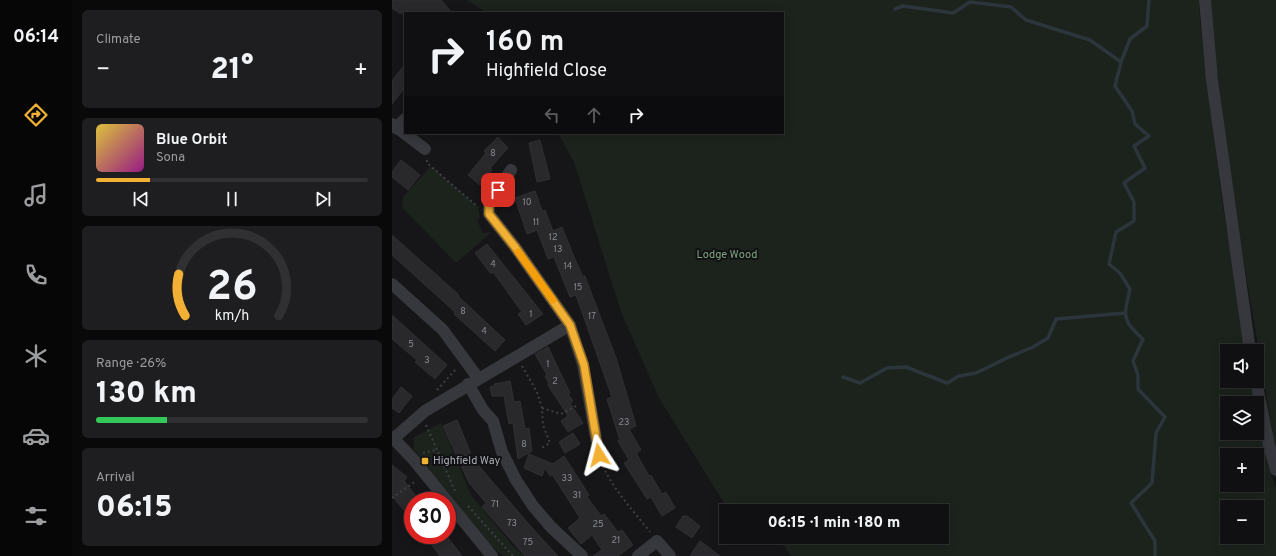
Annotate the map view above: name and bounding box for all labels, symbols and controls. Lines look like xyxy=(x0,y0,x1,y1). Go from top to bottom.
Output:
text: 160 m xyxy=(486,25,564,61)
text: 06:14 xyxy=(13,26,59,49)
icon: right xyxy=(420,28,472,80)
text: Climate xyxy=(96,32,141,48)
text: 21° xyxy=(210,52,254,89)
text: − xyxy=(96,57,110,84)
text: + xyxy=(354,57,368,84)
text: Highfield Close xyxy=(486,60,607,83)
icon: directions xyxy=(22,101,50,129)
icon: left xyxy=(541,104,563,126)
icon: ahead xyxy=(583,104,605,126)
icon: right xyxy=(625,104,647,126)
text: Blue Orbit xyxy=(156,131,227,150)
house number: 8 xyxy=(490,148,496,159)
text: Sona xyxy=(156,150,185,166)
pin xyxy=(481,173,515,207)
icon: arrive xyxy=(487,179,509,201)
icon: music xyxy=(22,181,50,209)
icon: previous xyxy=(130,188,152,210)
icon: pause xyxy=(221,188,243,210)
icon: next xyxy=(312,188,334,210)
house number: 10 xyxy=(522,197,532,208)
house number: 11 xyxy=(533,217,539,228)
house number: 12 xyxy=(549,232,557,243)
house number: 13 xyxy=(554,244,562,255)
park label: Lodge Wood xyxy=(697,248,757,262)
house number: 4 xyxy=(490,259,496,270)
icon: phone xyxy=(22,261,50,289)
house number: 14 xyxy=(564,261,573,272)
text: 26 xyxy=(207,262,258,315)
house number: 15 xyxy=(574,282,582,293)
house number: 8 xyxy=(460,306,466,317)
text: km/h xyxy=(215,307,249,325)
house number: 1 xyxy=(529,309,533,320)
house number: 17 xyxy=(588,311,596,322)
house number: 4 xyxy=(481,326,487,337)
house number: 5 xyxy=(408,339,414,350)
icon: climate xyxy=(22,342,50,370)
map controls xyxy=(1220,344,1264,544)
button: sound xyxy=(1220,344,1264,388)
house number: 3 xyxy=(424,355,430,366)
text: Range · 26% xyxy=(96,356,166,372)
house number: 1 xyxy=(546,359,550,370)
text: 130 km xyxy=(96,376,197,413)
house number: 2 xyxy=(552,376,558,387)
button: layers xyxy=(1220,396,1264,440)
house number: 23 xyxy=(619,417,629,428)
icon: car xyxy=(22,422,50,450)
position arrow xyxy=(578,434,620,476)
house number: 8 xyxy=(521,439,527,450)
button: + xyxy=(1220,448,1264,492)
place label: Highfield Way xyxy=(433,454,500,468)
marker: Highfield Way xyxy=(420,456,430,466)
text: Arrival xyxy=(96,470,135,486)
house number: 33 xyxy=(562,473,572,484)
text: 06:15 xyxy=(96,490,172,527)
house number: 31 xyxy=(573,490,581,501)
speed limit sign: 30 xyxy=(404,492,456,544)
house number: 71 xyxy=(491,499,499,510)
button: − xyxy=(1220,500,1264,544)
icon: filters xyxy=(22,502,50,530)
text: 06:15 · 1 min · 180 m xyxy=(768,514,900,533)
house number: 73 xyxy=(507,518,517,529)
house number: 25 xyxy=(592,519,604,530)
house number: 21 xyxy=(612,535,620,546)
house number: 75 xyxy=(523,537,533,548)

